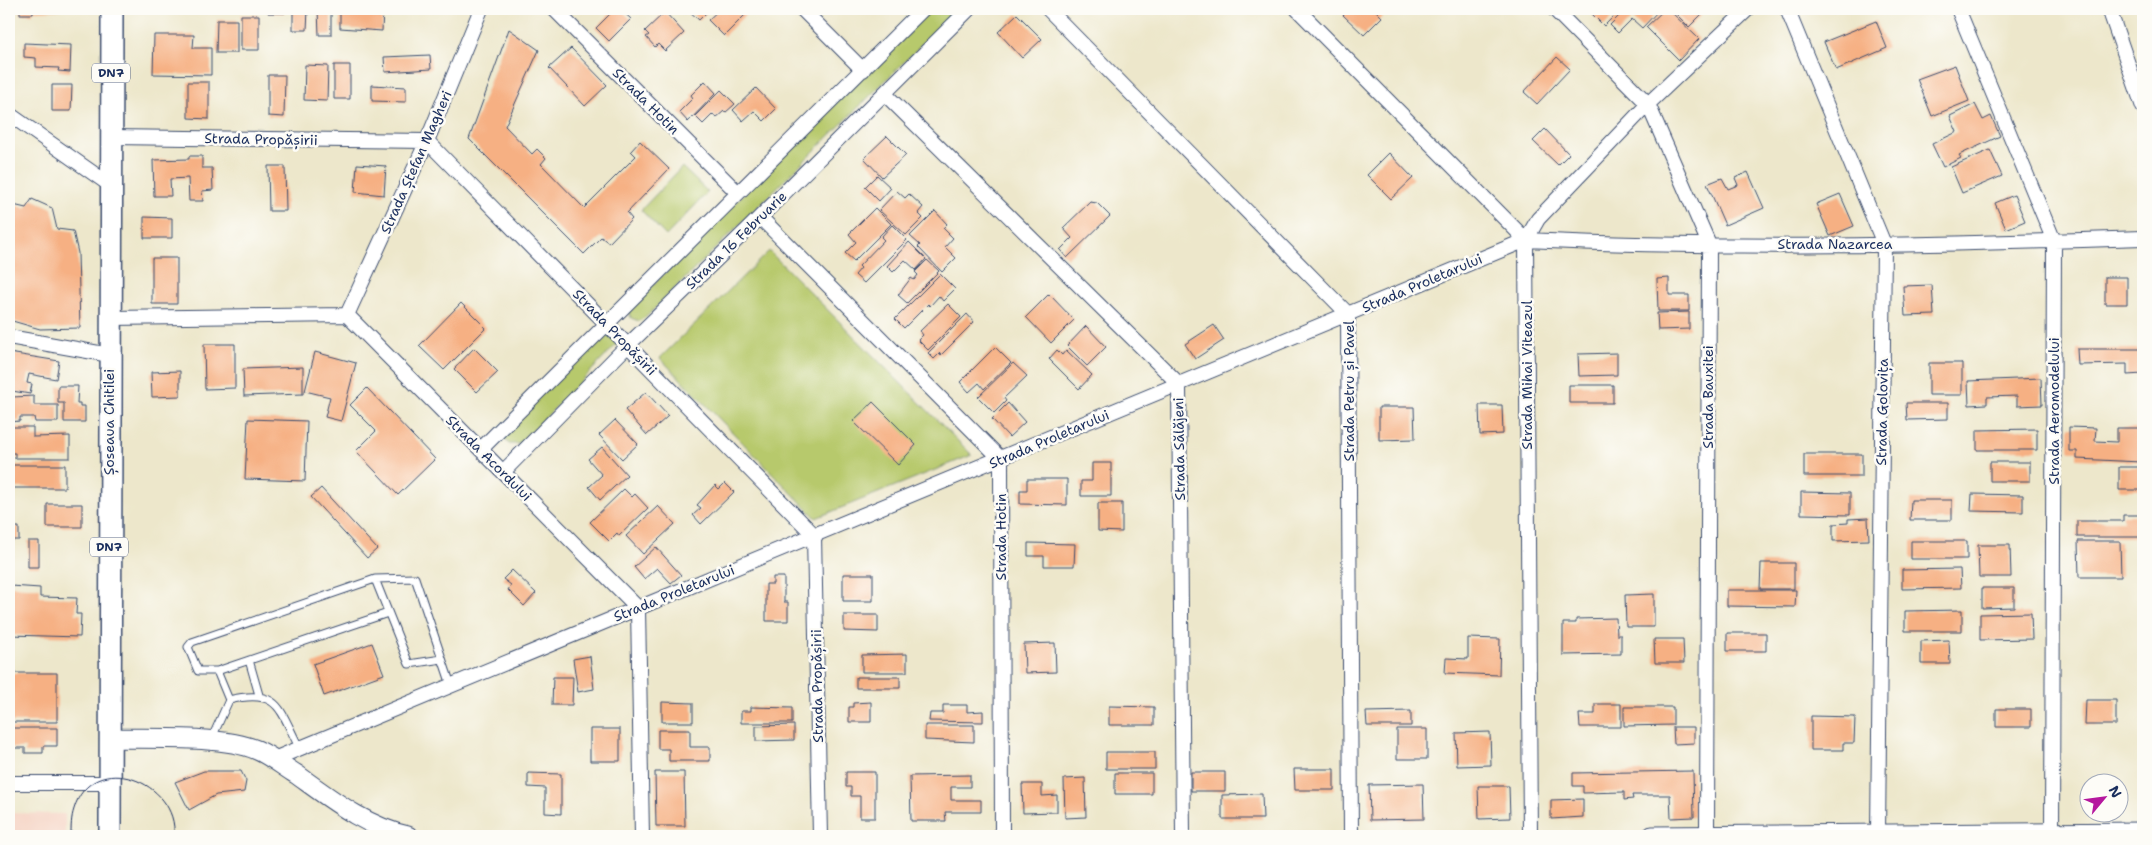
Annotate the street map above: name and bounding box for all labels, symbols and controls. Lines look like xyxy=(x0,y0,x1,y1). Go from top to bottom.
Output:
road number: DN7 xyxy=(92,64,130,82)
street label: Strada Hotin xyxy=(609,64,683,138)
street label: Strada Ștefan Magheri xyxy=(376,88,457,237)
street label: Strada Propășirii xyxy=(204,129,318,150)
street label: Strada 16 Februarie xyxy=(682,187,790,293)
street label: Strada Nazarcea xyxy=(1777,235,1893,253)
street label: Strada Proletarului xyxy=(1359,250,1485,316)
street label: Strada Propășirii xyxy=(568,285,661,380)
street label: Strada Mihai Viteazul xyxy=(1518,300,1536,450)
street label: Strada Petru și Pavel xyxy=(1340,320,1359,461)
street label: Strada Aeromodelului xyxy=(2045,337,2063,485)
street label: Strada Bauxitei xyxy=(1699,345,1717,449)
street label: Strada Golovița xyxy=(1872,358,1893,466)
street label: Șoseaua Chitilei xyxy=(100,369,119,475)
street label: Strada Sălăjeni xyxy=(1169,397,1189,501)
street label: Strada Proletarului xyxy=(986,406,1112,472)
street label: Strada Acordului xyxy=(442,411,536,505)
street label: Strada Hotin xyxy=(992,493,1010,580)
road number: DN7 xyxy=(90,538,128,556)
street label: Strada Proletarului xyxy=(611,560,737,626)
street label: Strada Propășirii xyxy=(807,629,828,743)
north arrow xyxy=(2080,772,2130,822)
text: N xyxy=(2105,782,2126,801)

